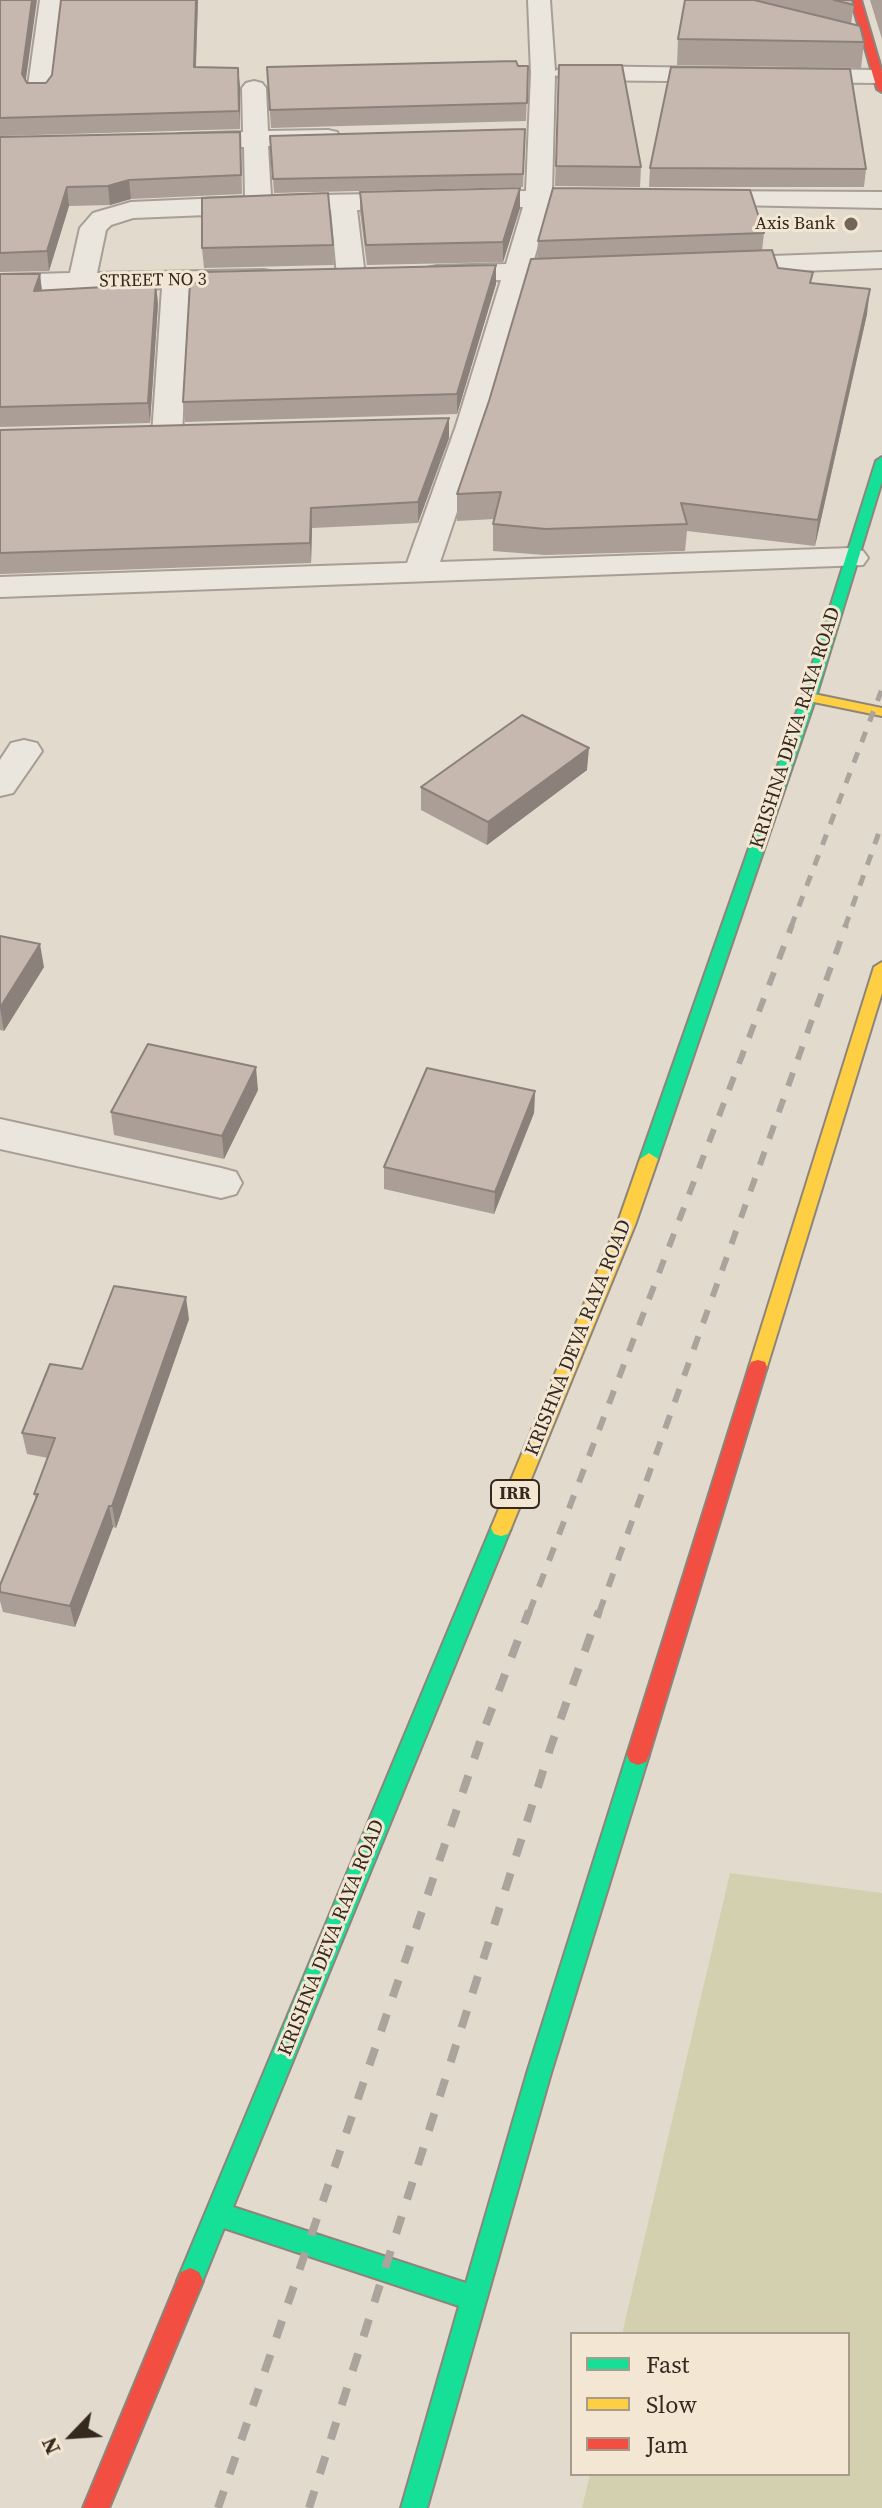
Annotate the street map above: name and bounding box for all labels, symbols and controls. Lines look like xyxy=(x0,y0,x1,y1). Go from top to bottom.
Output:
place label: Axis Bank xyxy=(755,213,835,235)
marker: Axis Bank xyxy=(842,215,860,233)
street label: STREET NO 3 xyxy=(99,269,207,293)
street label: KRISHNA DEVA RAYA ROAD xyxy=(746,604,846,852)
street label: KRISHNA DEVA RAYA ROAD xyxy=(521,1216,637,1460)
road number: IRR xyxy=(491,1480,539,1508)
street label: KRISHNA DEVA RAYA ROAD xyxy=(274,1816,390,2060)
legend xyxy=(570,2332,850,2476)
text: Fast xyxy=(646,2348,689,2381)
text: Slow xyxy=(646,2388,697,2421)
north arrow xyxy=(32,2396,112,2476)
text: Jam xyxy=(646,2428,688,2461)
text: N xyxy=(33,2433,67,2460)

